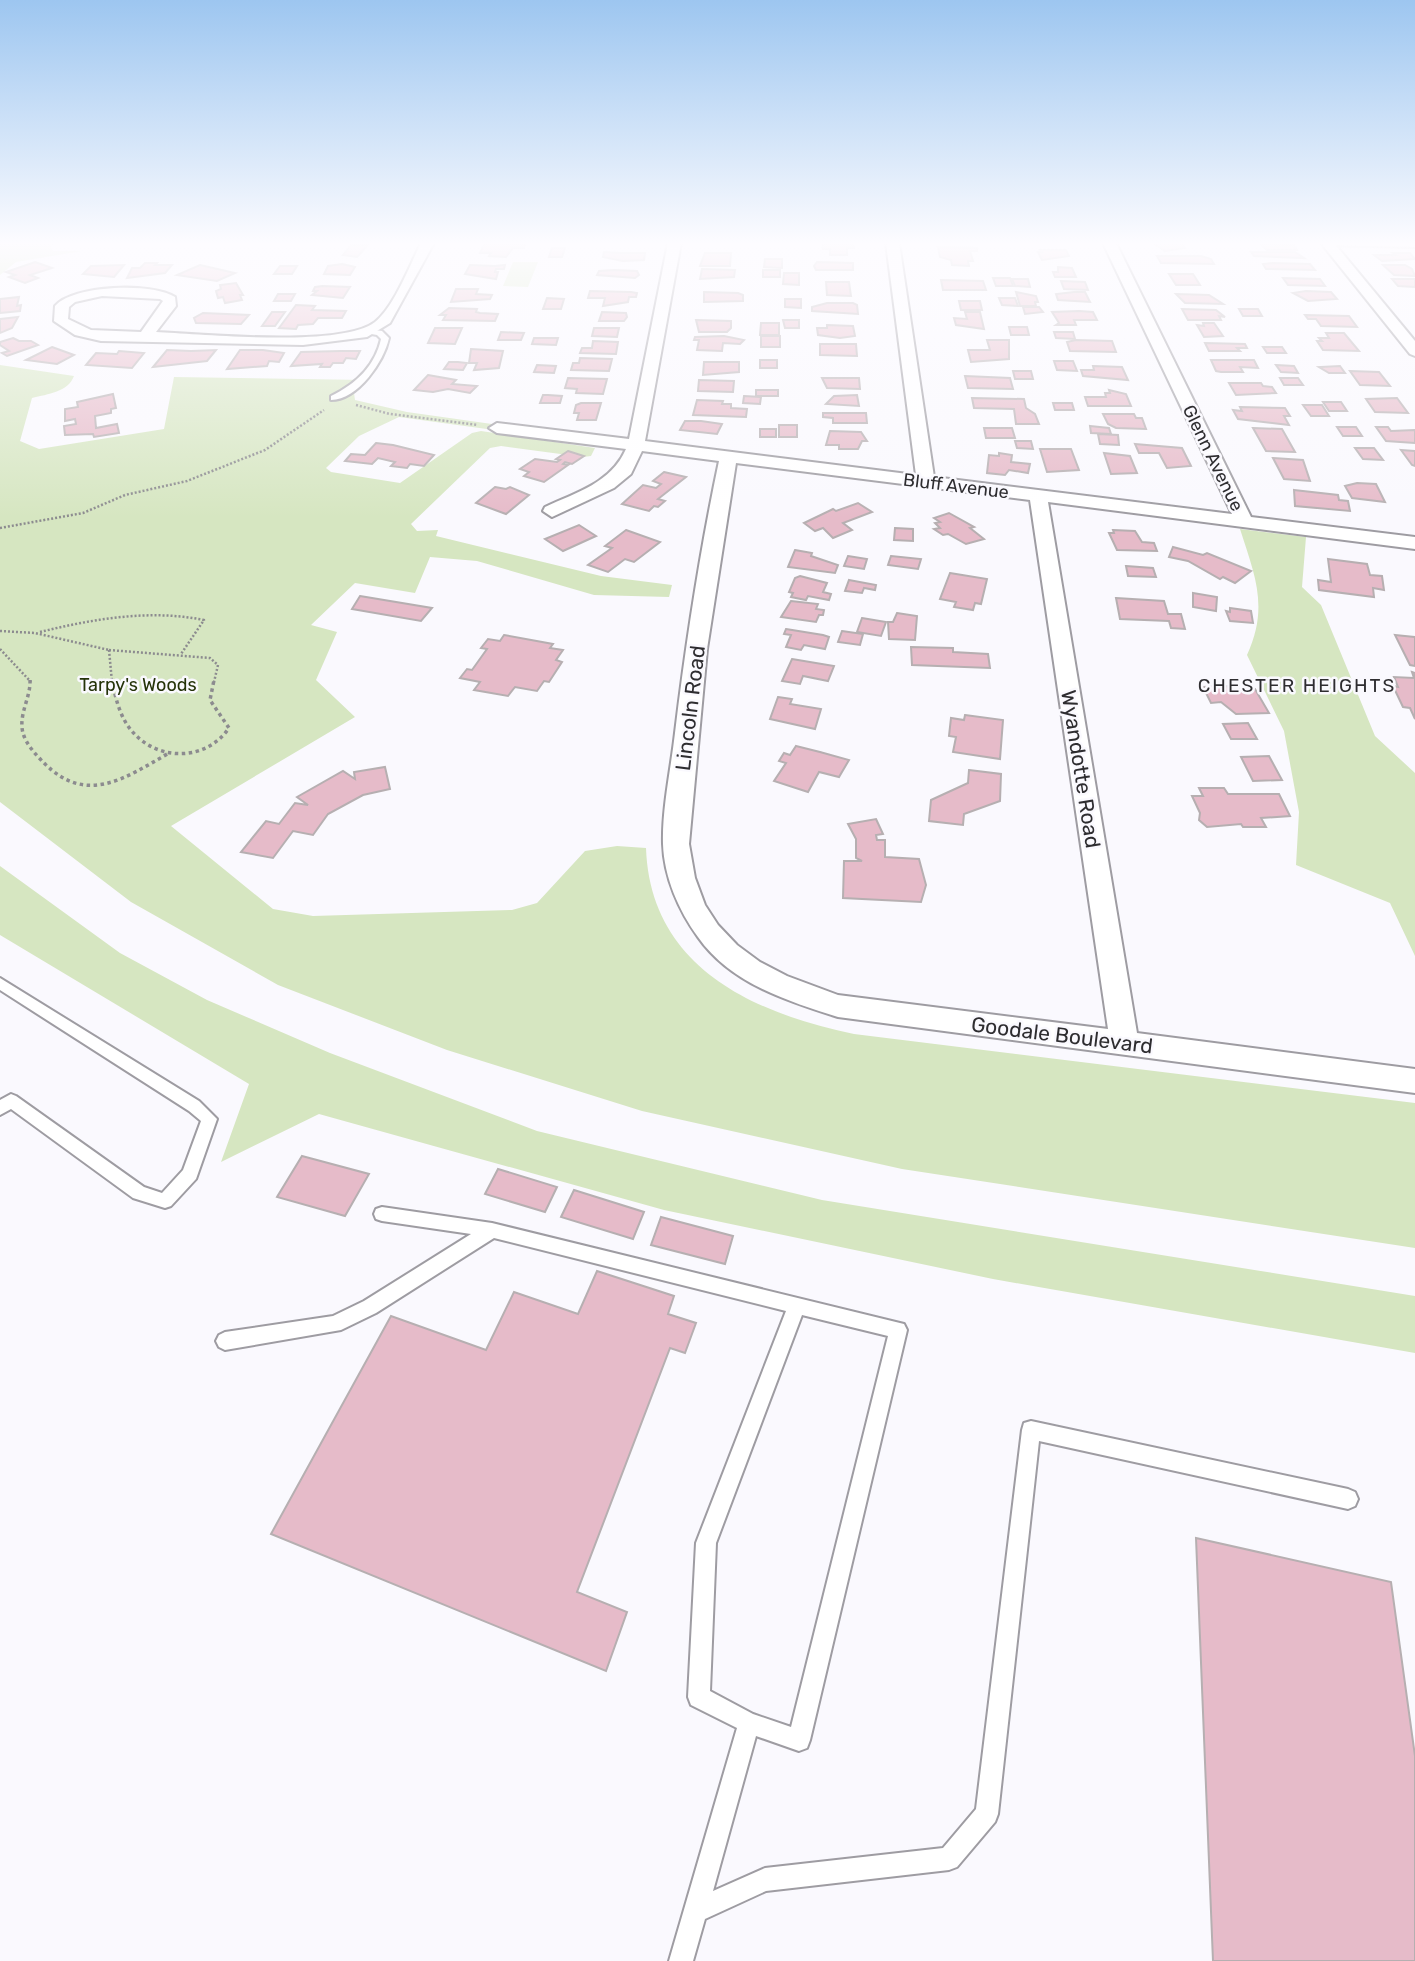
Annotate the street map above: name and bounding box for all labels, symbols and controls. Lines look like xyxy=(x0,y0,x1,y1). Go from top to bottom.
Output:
street label: Glenn Avenue xyxy=(1178,401,1248,515)
street label: Bluff Avenue xyxy=(902,469,1010,503)
street label: Lincoln Road xyxy=(670,644,710,772)
park label: Tarpy's Woods xyxy=(79,674,197,696)
district label: CHESTER HEIGHTS xyxy=(1198,674,1396,697)
street label: Wyandotte Road xyxy=(1056,688,1106,850)
street label: Goodale Boulevard xyxy=(970,1011,1154,1059)

